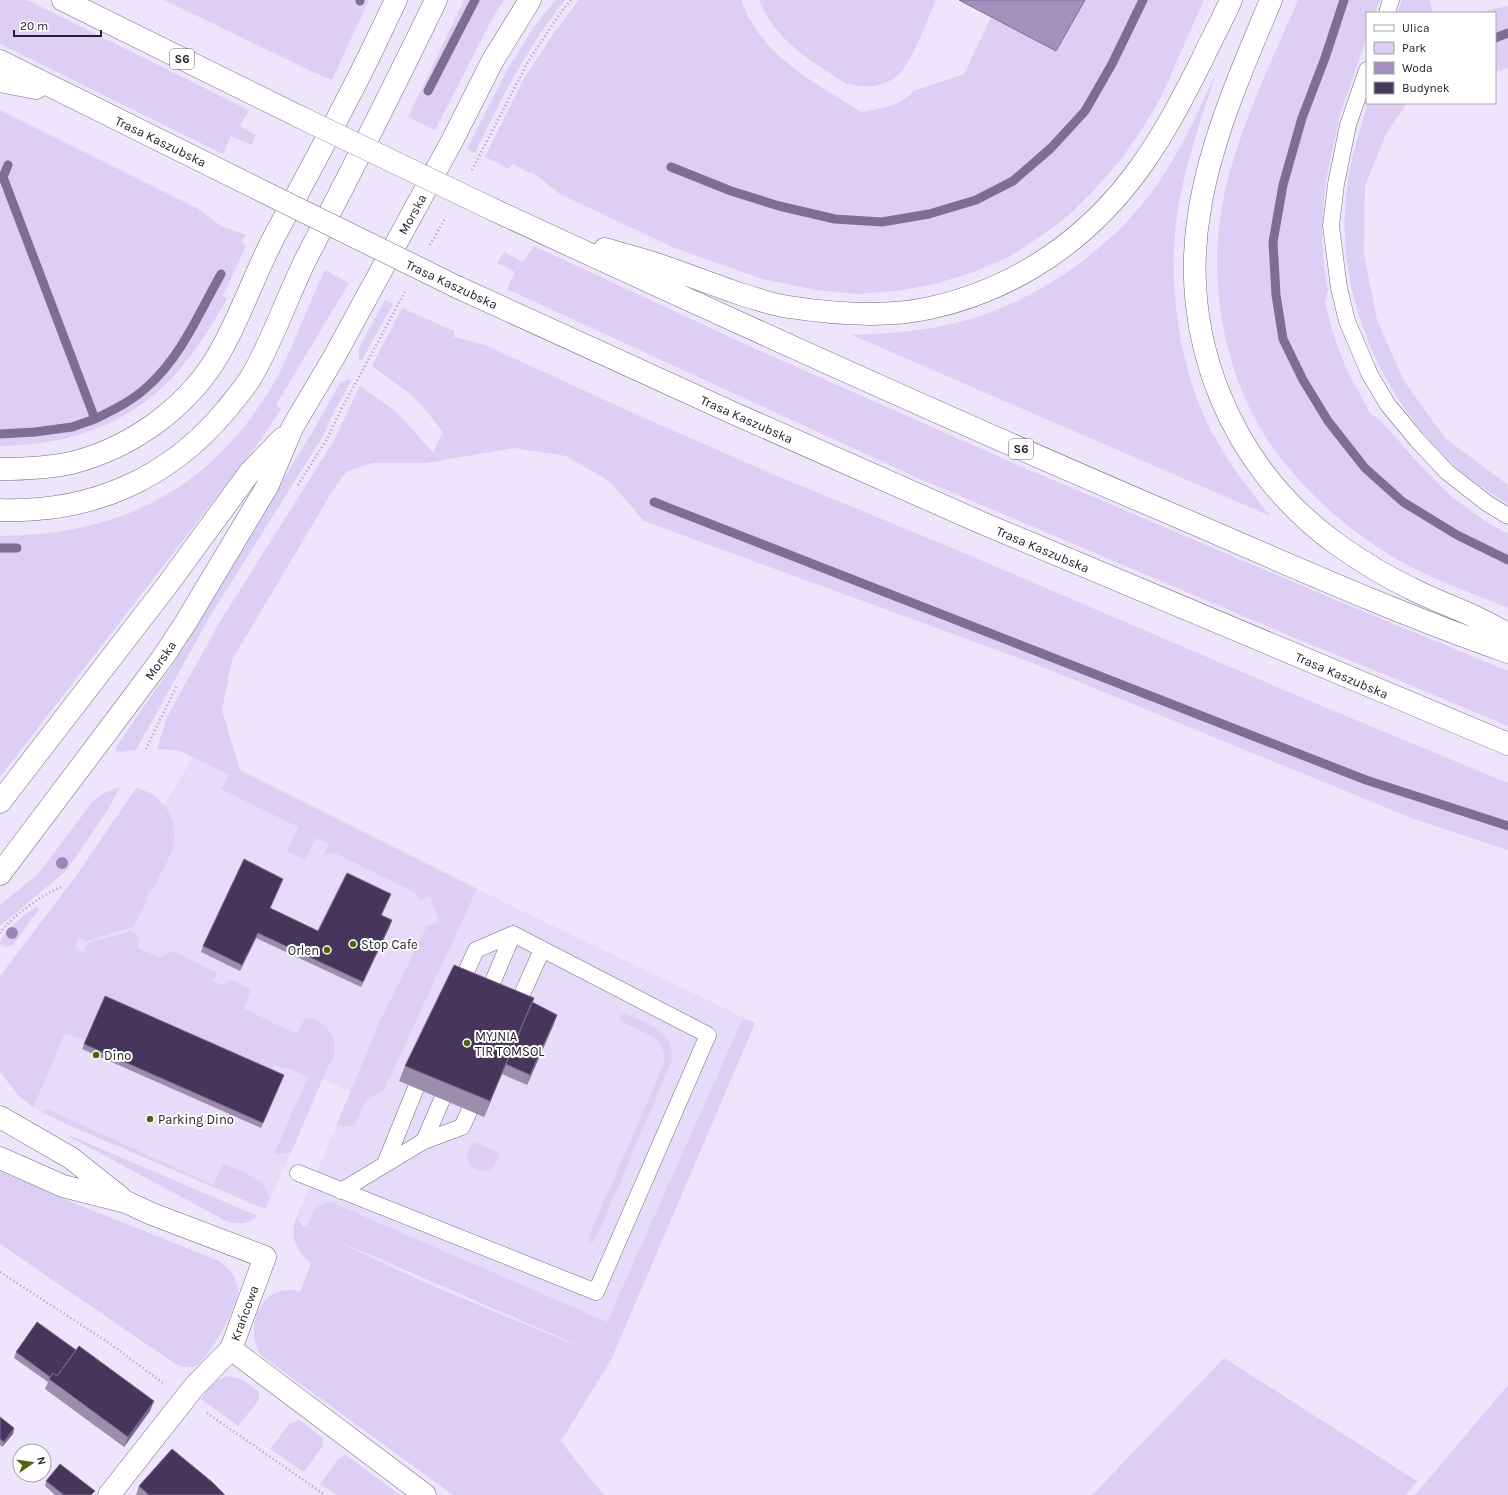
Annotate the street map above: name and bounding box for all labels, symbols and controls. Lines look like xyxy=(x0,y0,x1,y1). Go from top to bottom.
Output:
scale bar xyxy=(14,12,101,38)
legend xyxy=(1366,12,1496,104)
text: 20 m xyxy=(20,19,48,33)
text: Ulica xyxy=(1402,21,1430,35)
text: Park xyxy=(1402,41,1427,55)
road number: S6 xyxy=(170,49,194,69)
text: Woda xyxy=(1402,61,1433,75)
text: Budynek xyxy=(1402,81,1450,95)
street label: Trasa Kaszubska xyxy=(113,113,209,170)
street label: Morska xyxy=(395,191,430,237)
street label: Trasa Kaszubska xyxy=(404,257,500,312)
street label: Trasa Kaszubska xyxy=(698,392,795,447)
road number: S6 xyxy=(1009,439,1033,459)
street label: Trasa Kaszubska xyxy=(994,523,1092,576)
street label: Morska xyxy=(142,638,179,683)
street label: Trasa Kaszubska xyxy=(1293,649,1391,702)
place label: Stop Cafe xyxy=(361,937,418,952)
marker: Stop Cafe xyxy=(348,939,358,949)
place label: Orlen xyxy=(288,943,319,958)
marker: Orlen xyxy=(322,945,332,955)
place label: MYJNIA TIR TOMSOL xyxy=(475,1029,544,1059)
marker: MYJNIA TIR TOMSOL xyxy=(462,1038,472,1048)
place label: Dino xyxy=(104,1048,131,1063)
marker: Dino xyxy=(91,1050,101,1060)
place label: Parking Dino xyxy=(158,1112,234,1127)
marker: Parking Dino xyxy=(145,1114,155,1124)
street label: Krańcowa xyxy=(228,1283,261,1343)
north arrow xyxy=(12,1443,52,1483)
text: N xyxy=(34,1456,48,1466)

